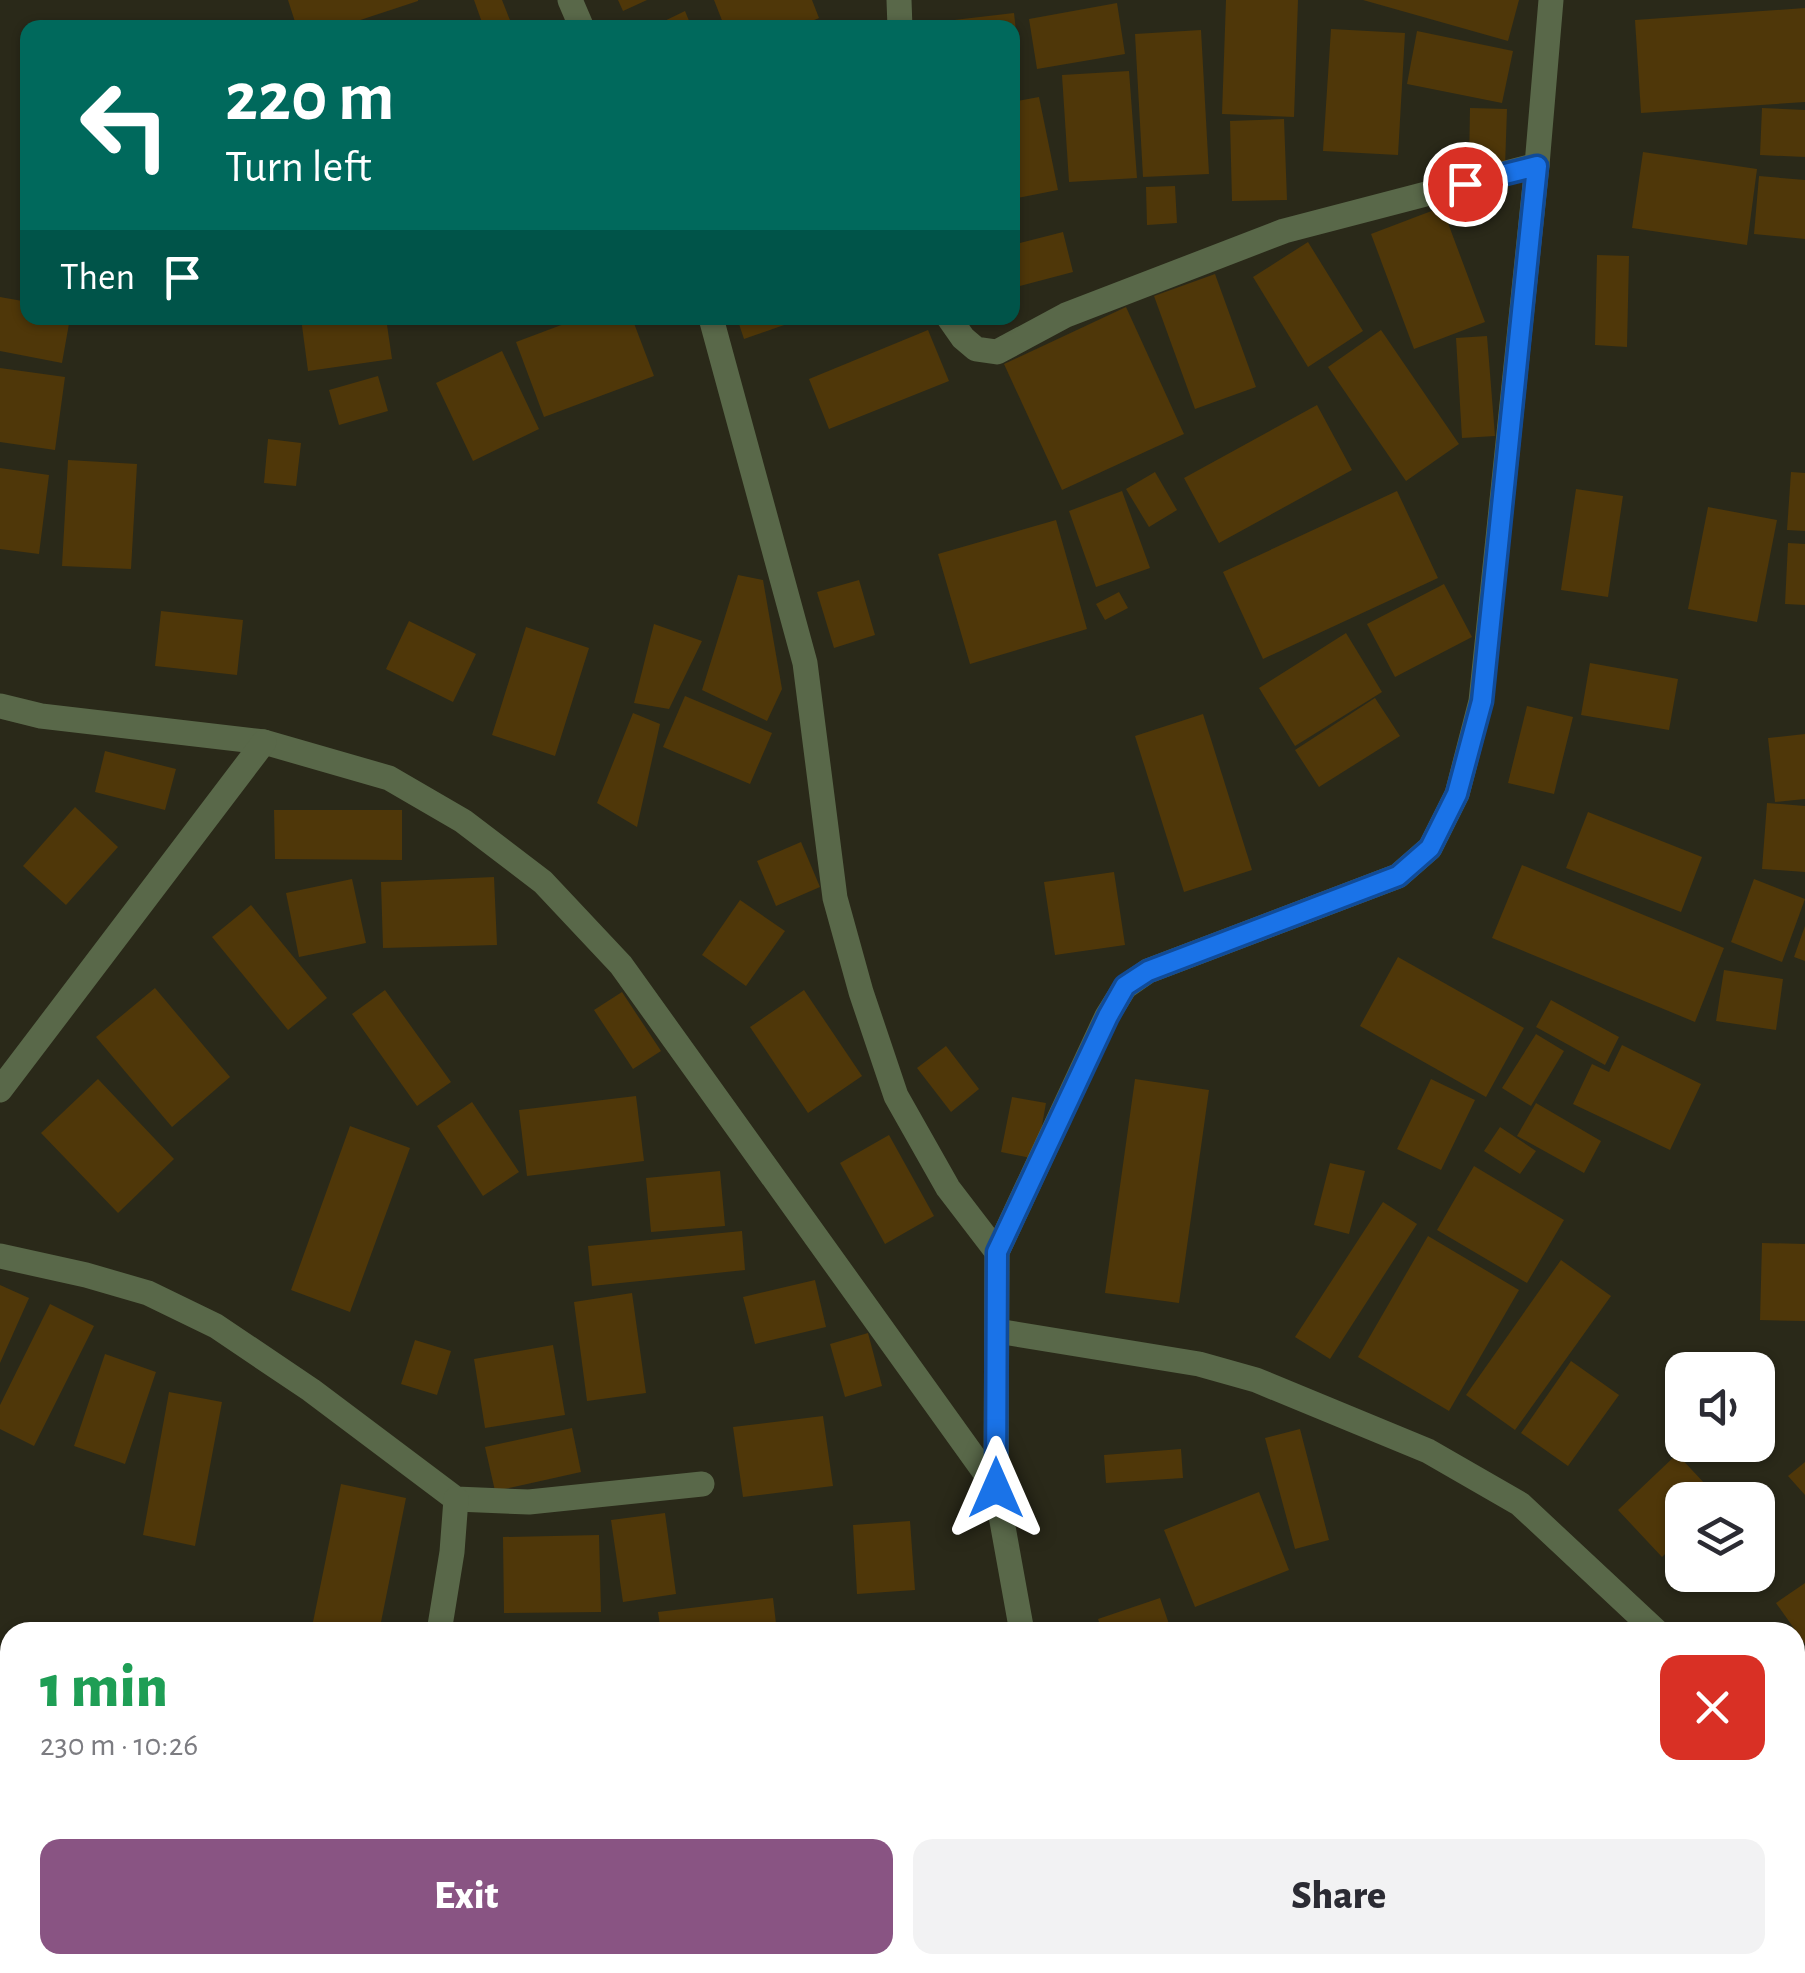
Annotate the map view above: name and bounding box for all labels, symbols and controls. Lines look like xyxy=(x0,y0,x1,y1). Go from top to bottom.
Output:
icon: left xyxy=(60,60,190,190)
text: 220 m xyxy=(225,63,394,133)
pin xyxy=(1423,142,1508,227)
text: Turn left xyxy=(225,145,372,190)
icon: arrive xyxy=(1438,157,1493,212)
icon: arrive xyxy=(155,250,210,305)
text: Then xyxy=(60,259,135,297)
map controls xyxy=(1665,1352,1775,1592)
button: sound xyxy=(1665,1352,1775,1462)
position arrow xyxy=(944,1436,1048,1540)
button: layers xyxy=(1665,1482,1775,1592)
button: close xyxy=(1660,1655,1765,1760)
text: 1 min xyxy=(40,1658,168,1718)
text: 230 m · 10:26 xyxy=(40,1729,198,1761)
button: Exit xyxy=(40,1839,893,1954)
button: Share xyxy=(913,1839,1765,1954)

